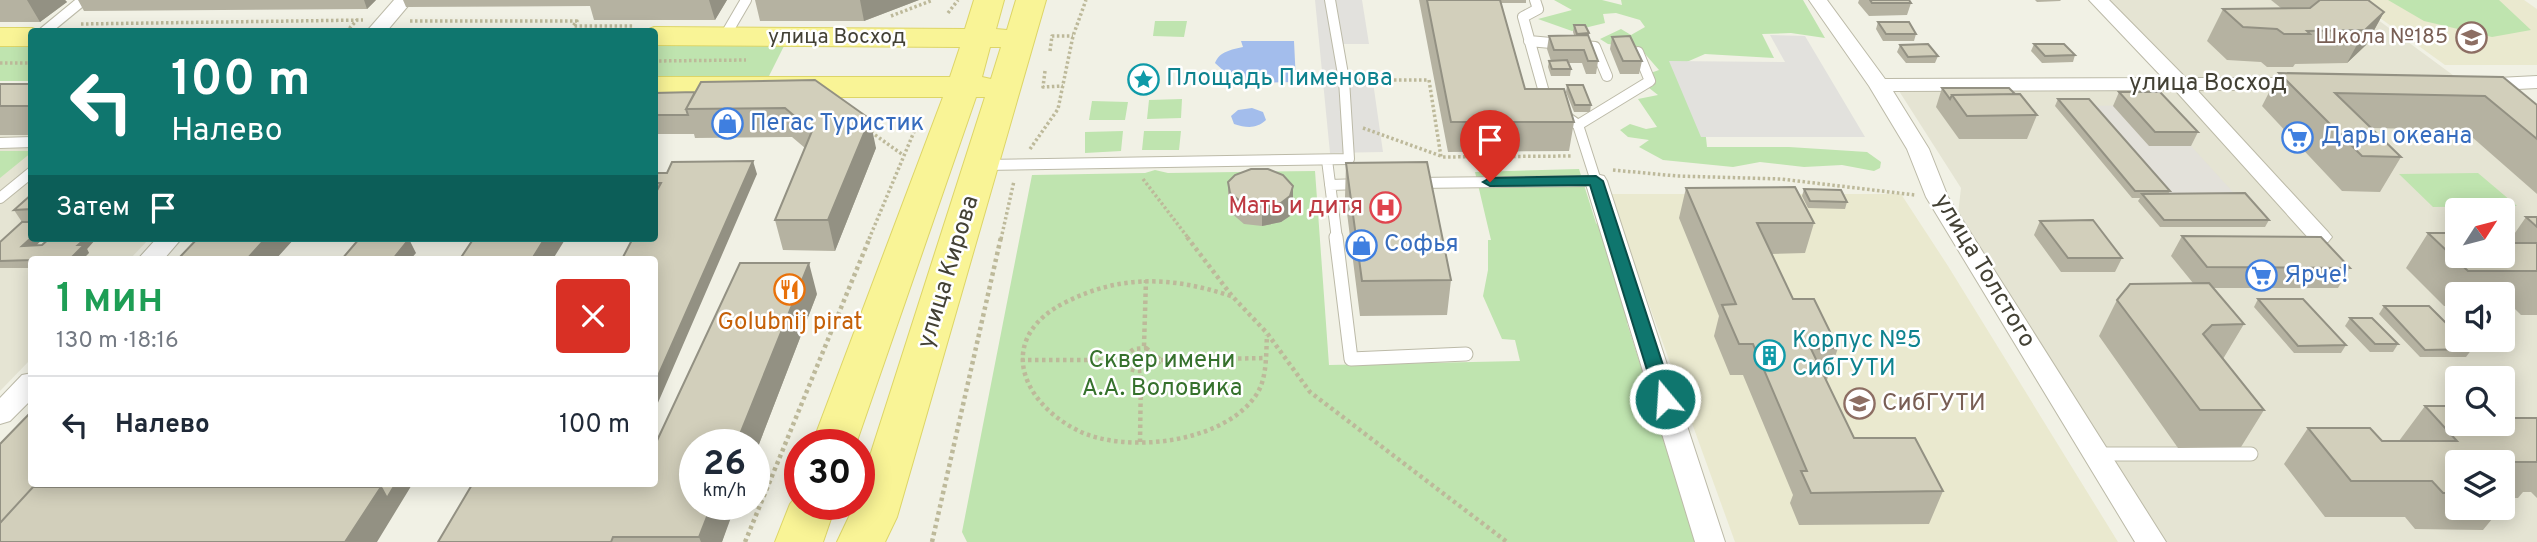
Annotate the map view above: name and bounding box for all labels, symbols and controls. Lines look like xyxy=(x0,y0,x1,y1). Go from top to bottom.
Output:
school or university icon: Школа №185 xyxy=(2454,20,2488,54)
street label: улица Восход xyxy=(768,24,906,51)
place label: Школа №185 xyxy=(2315,24,2448,51)
text: 100 m xyxy=(171,51,310,113)
icon: left xyxy=(56,56,147,147)
place icon: Площадь Пименова xyxy=(1126,62,1160,96)
place label: Площадь Пименова xyxy=(1166,64,1393,94)
street label: улица Восход xyxy=(2129,69,2287,99)
shop icon: Пегас Туристик xyxy=(710,107,744,141)
place label: Пегас Туристик xyxy=(750,109,924,139)
pin xyxy=(1460,110,1520,182)
text: Налево xyxy=(171,112,283,152)
supermarket icon: Дары океана xyxy=(2281,120,2315,154)
icon: arrive xyxy=(1471,121,1509,159)
place label: Дары океана xyxy=(2321,122,2472,152)
icon: arrive xyxy=(144,189,182,227)
street label: улица Толстого xyxy=(1926,189,2042,353)
hospital icon: Мать и дитя xyxy=(1369,190,1403,224)
text: Затем xyxy=(56,192,130,225)
street label: улица Кирова xyxy=(912,192,986,352)
place label: Мать и дитя xyxy=(1228,192,1363,222)
north arrow xyxy=(2445,198,2515,268)
map controls xyxy=(2445,198,2515,520)
shop icon: Софья xyxy=(1344,228,1378,262)
place label: Софья xyxy=(1384,230,1459,260)
supermarket icon: Ярче! xyxy=(2244,259,2278,293)
place label: Ярче! xyxy=(2284,261,2348,291)
restaurant icon: Golubnij pirat xyxy=(773,272,807,306)
text: 1 мин xyxy=(56,274,163,327)
button: close xyxy=(556,279,630,353)
button: sound xyxy=(2445,282,2515,352)
place label: Golubnij pirat xyxy=(718,308,863,338)
place label: Корпус №5 СибГУТИ xyxy=(1792,326,1922,384)
text: 130 m · 18:16 xyxy=(56,327,179,356)
building icon: Корпус №5 СибГУТИ xyxy=(1752,338,1786,372)
park label: Cквер имени А.А. Воловика xyxy=(1082,346,1242,404)
position arrow xyxy=(1628,362,1702,436)
button: search xyxy=(2445,366,2515,436)
school or university icon: СибГУТИ xyxy=(1842,387,1876,421)
place label: СибГУТИ xyxy=(1882,389,1986,419)
icon: left xyxy=(56,406,94,444)
text: Налево xyxy=(115,409,210,442)
text: 100 m xyxy=(559,409,630,442)
speed limit sign: 30 xyxy=(784,429,875,520)
text: 26 xyxy=(703,443,746,487)
button: layers xyxy=(2445,450,2515,520)
text: km/h xyxy=(703,480,746,503)

